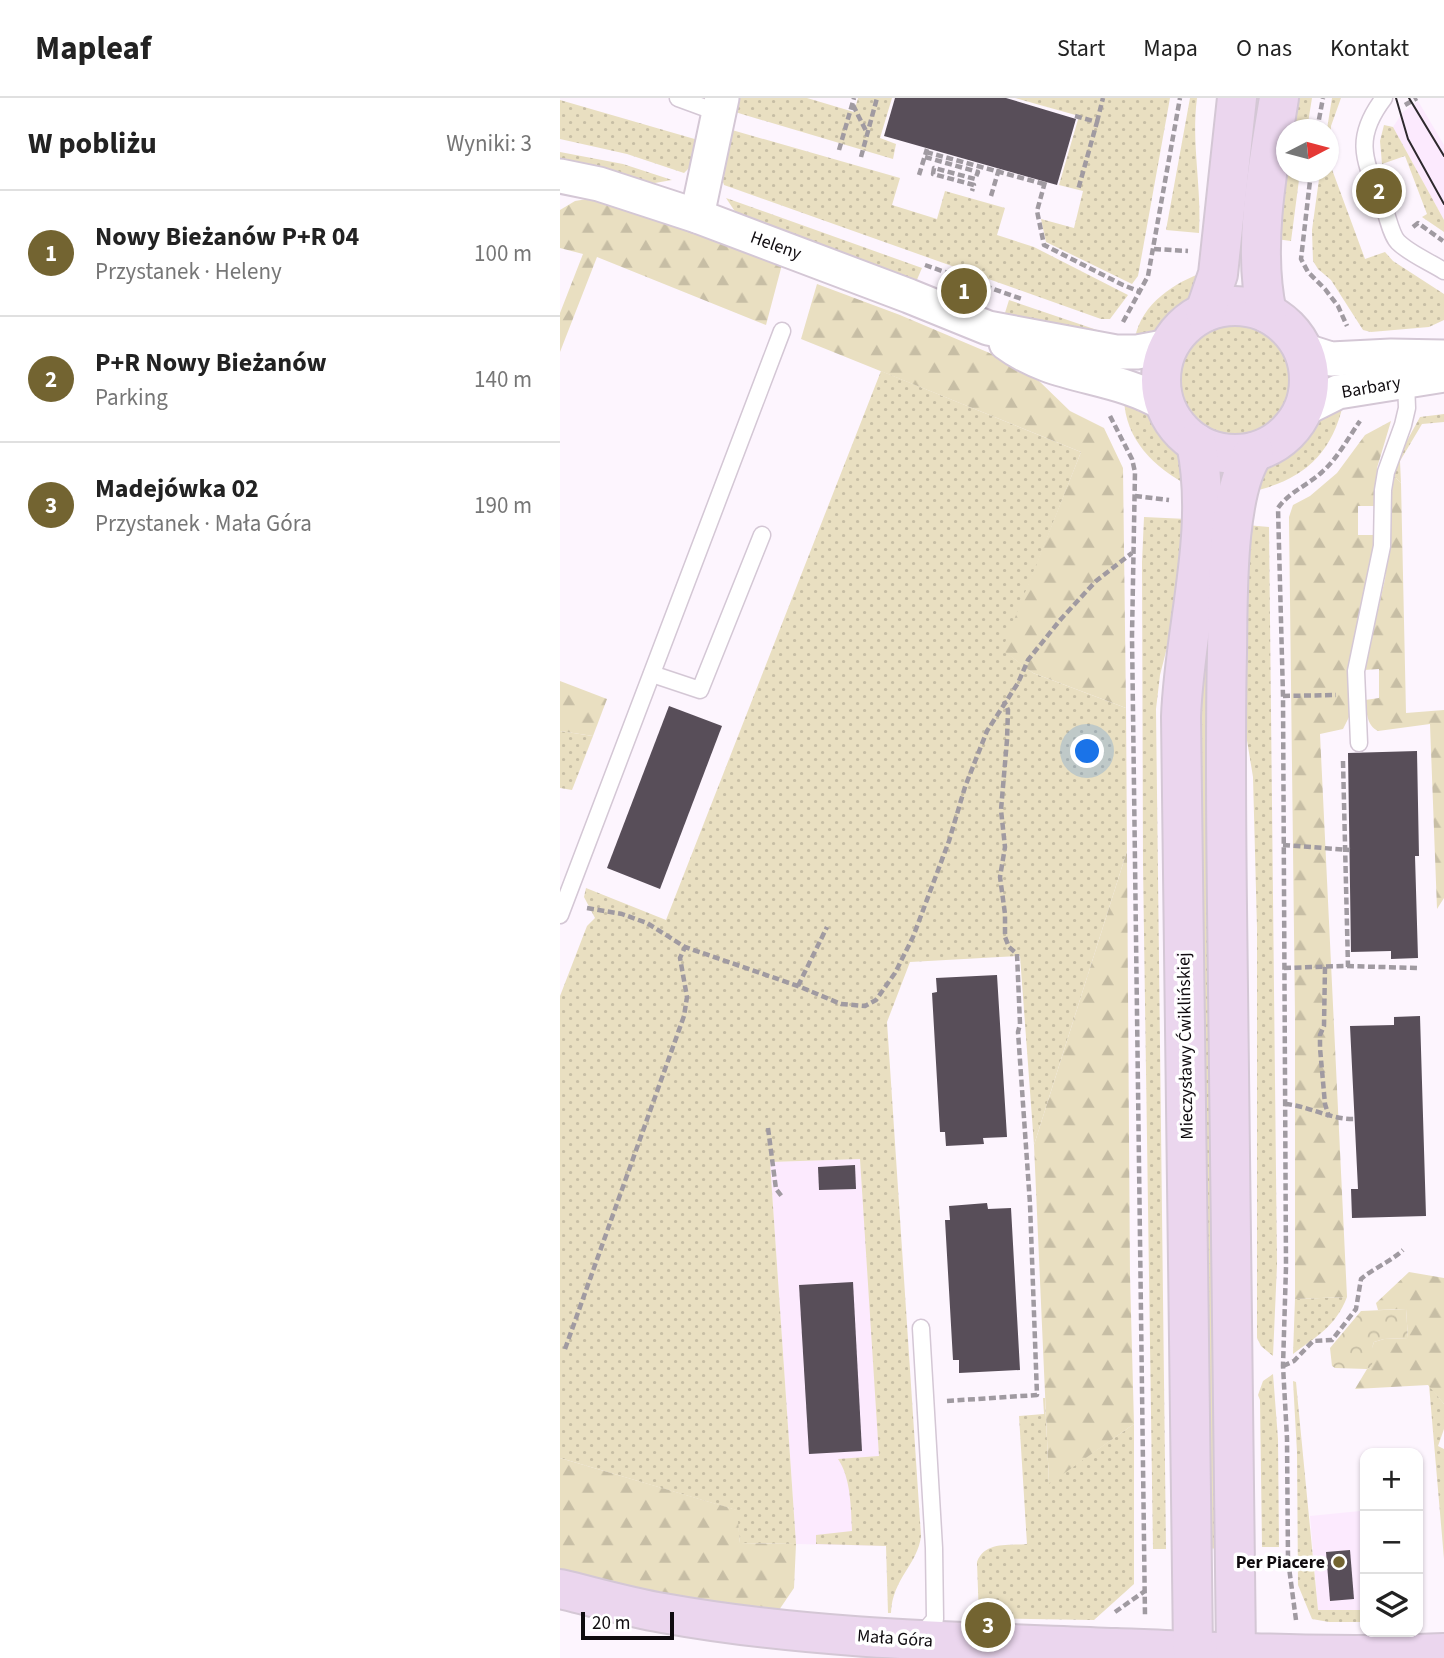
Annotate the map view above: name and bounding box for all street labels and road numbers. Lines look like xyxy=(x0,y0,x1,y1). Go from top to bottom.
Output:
street label: Heleny xyxy=(747,225,805,266)
street label: Barbary xyxy=(1339,370,1403,405)
street label: Mieczysławy Ćwiklińskiej xyxy=(1171,952,1200,1140)
street label: Mała Góra xyxy=(856,1623,934,1654)

